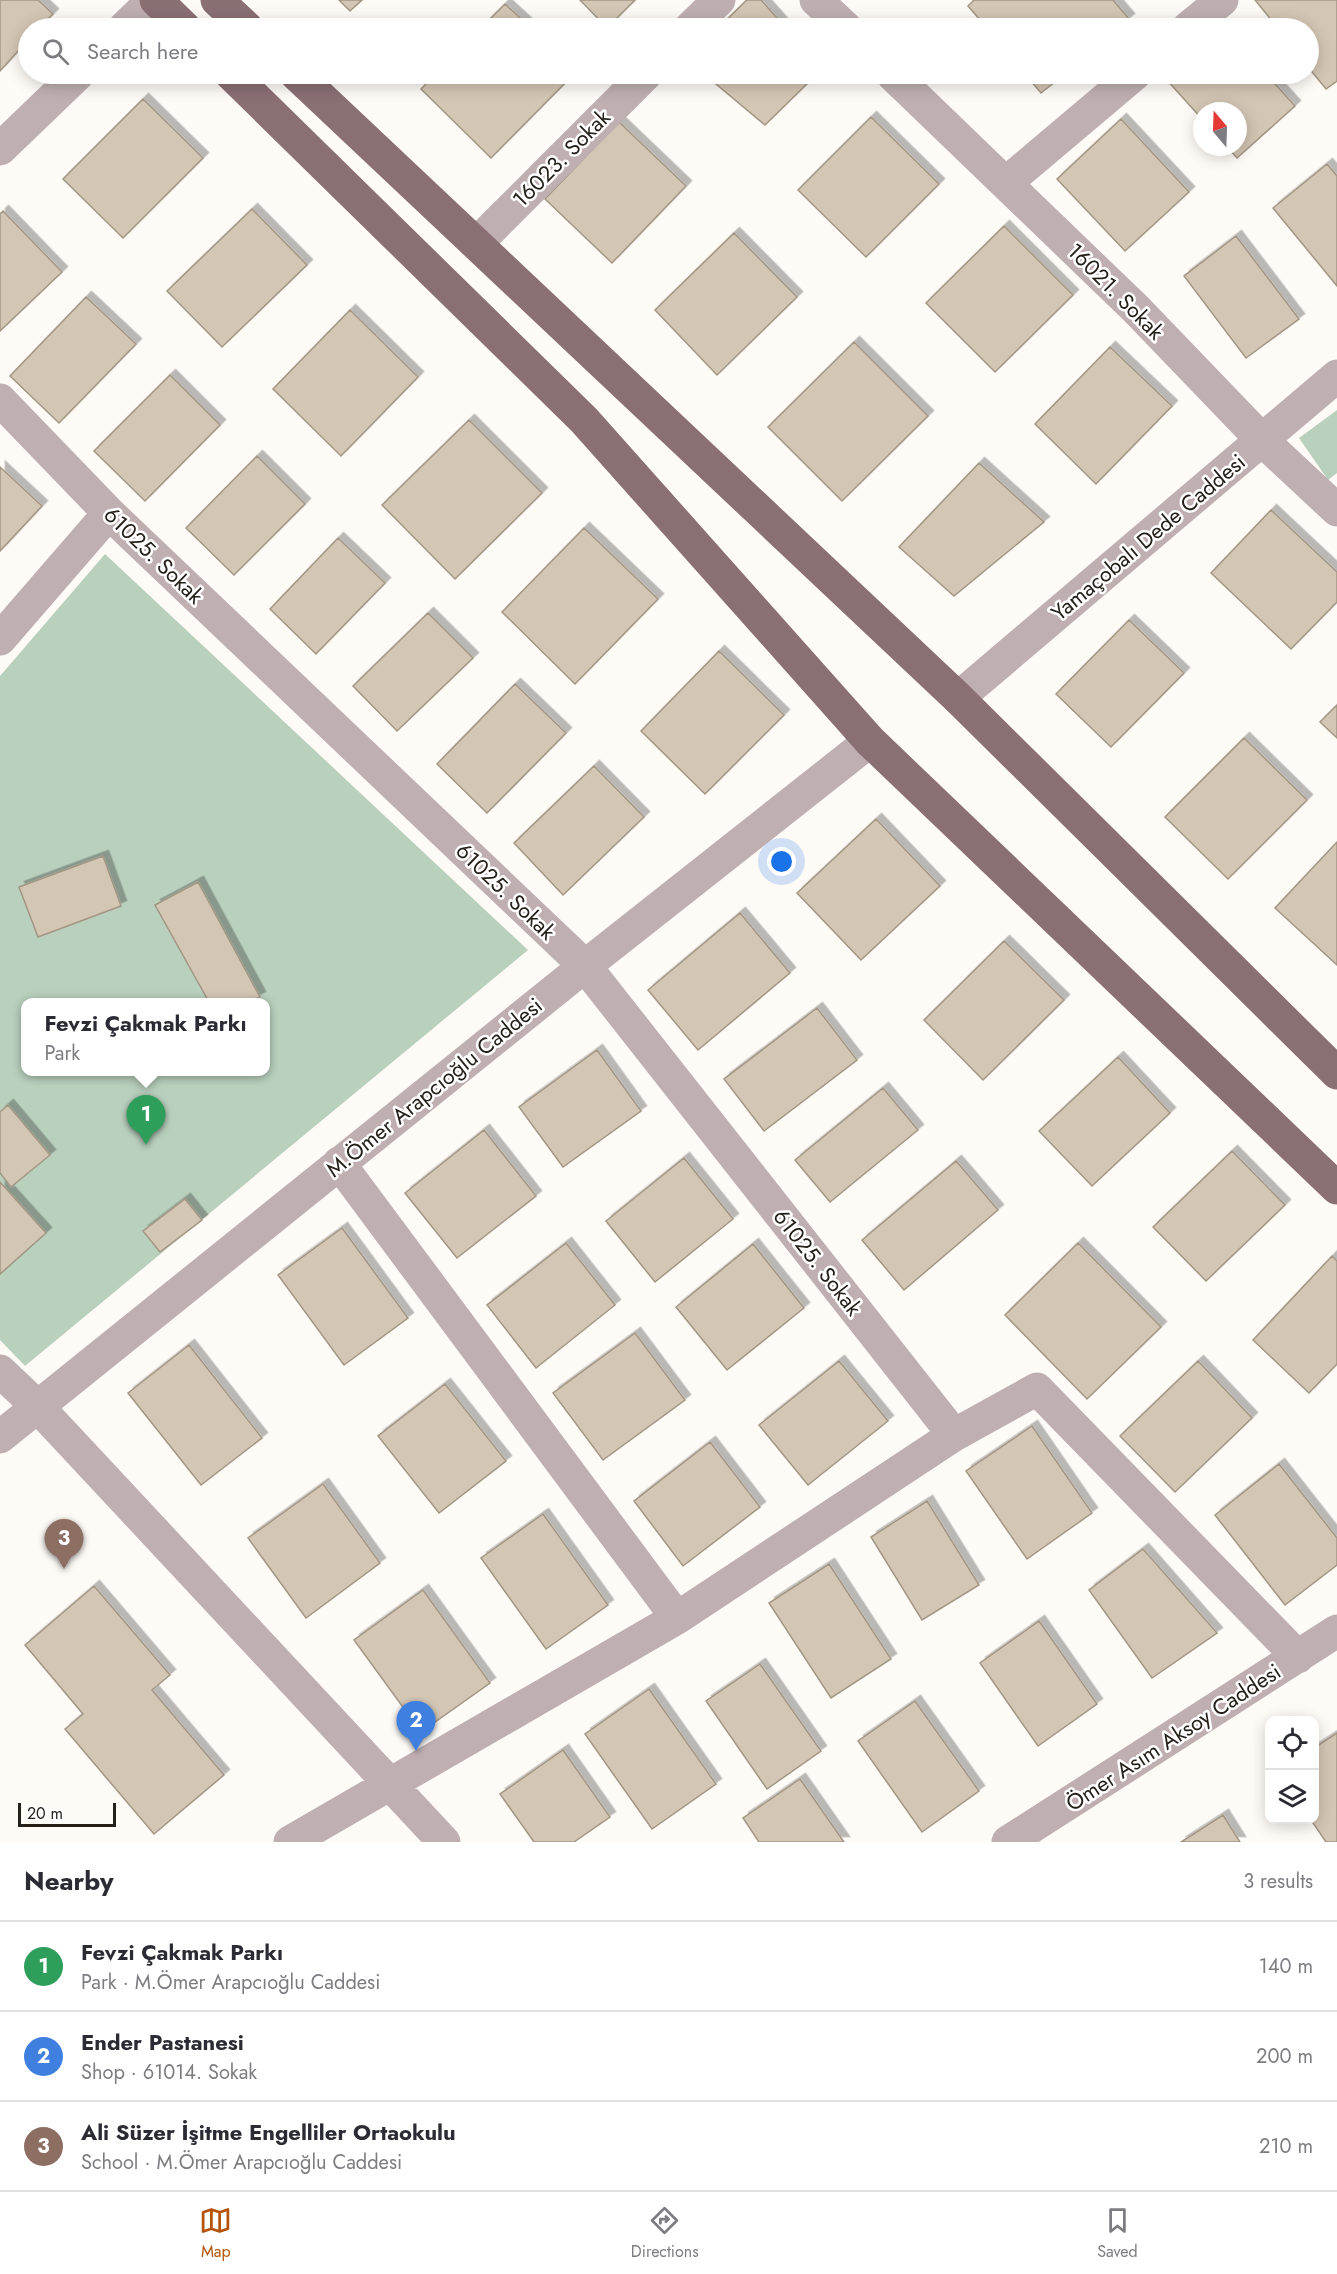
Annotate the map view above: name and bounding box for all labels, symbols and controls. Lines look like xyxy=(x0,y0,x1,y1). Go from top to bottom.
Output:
search box xyxy=(18,18,1319,84)
icon: search xyxy=(39,35,72,68)
text: Search here xyxy=(87,35,198,67)
street label: 16023. Sokak xyxy=(505,101,618,214)
north arrow xyxy=(1193,102,1247,156)
street label: 16021. Sokak xyxy=(1060,235,1172,347)
street label: Yamaçobalı Dede Caddesi xyxy=(1044,446,1252,628)
street label: 61025. Sokak xyxy=(97,499,211,611)
street label: 61025. Sokak xyxy=(449,835,563,947)
your location xyxy=(767,847,796,876)
street label: M.Ömer Arapcıoğlu Caddesi xyxy=(319,990,549,1184)
popup xyxy=(21,998,270,1076)
text: Fevzi Çakmak Parkı xyxy=(44,1007,247,1039)
text: Park xyxy=(44,1039,80,1068)
pin: 1 xyxy=(126,1096,166,1145)
street label: 61025. Sokak xyxy=(766,1202,870,1322)
pin: 3 xyxy=(44,1520,84,1569)
street label: Ömer Asım Aksoy Caddesi xyxy=(1059,1655,1287,1819)
pin: 2 xyxy=(396,1702,436,1751)
map controls xyxy=(1265,1716,1319,1824)
button: locate xyxy=(1265,1716,1319,1770)
button: layers xyxy=(1265,1770,1319,1824)
scale bar xyxy=(18,1800,116,1828)
text: 20 m xyxy=(27,1802,63,1825)
text: Nearby xyxy=(24,1862,113,1900)
text: 3 results xyxy=(1243,1867,1313,1896)
text: Fevzi Çakmak Parkı xyxy=(81,1936,283,1968)
text: 1 xyxy=(38,1952,49,1981)
text: 140 m xyxy=(1259,1952,1313,1981)
text: Park · M.Ömer Arapcıoğlu Caddesi xyxy=(81,1968,380,1997)
text: Ender Pastanesi xyxy=(81,2026,244,2058)
text: 2 xyxy=(37,2042,50,2071)
text: 200 m xyxy=(1256,2042,1313,2071)
text: Shop · 61014. Sokak xyxy=(81,2058,257,2087)
text: Ali Süzer İşitme Engelliler Ortaokulu xyxy=(81,2116,456,2148)
text: 3 xyxy=(37,2132,50,2161)
text: 210 m xyxy=(1259,2132,1313,2161)
text: School · M.Ömer Arapcıoğlu Caddesi xyxy=(81,2148,402,2177)
tab: Map xyxy=(199,2204,232,2263)
tab: Directions xyxy=(631,2204,699,2263)
tab: Saved xyxy=(1097,2204,1138,2263)

